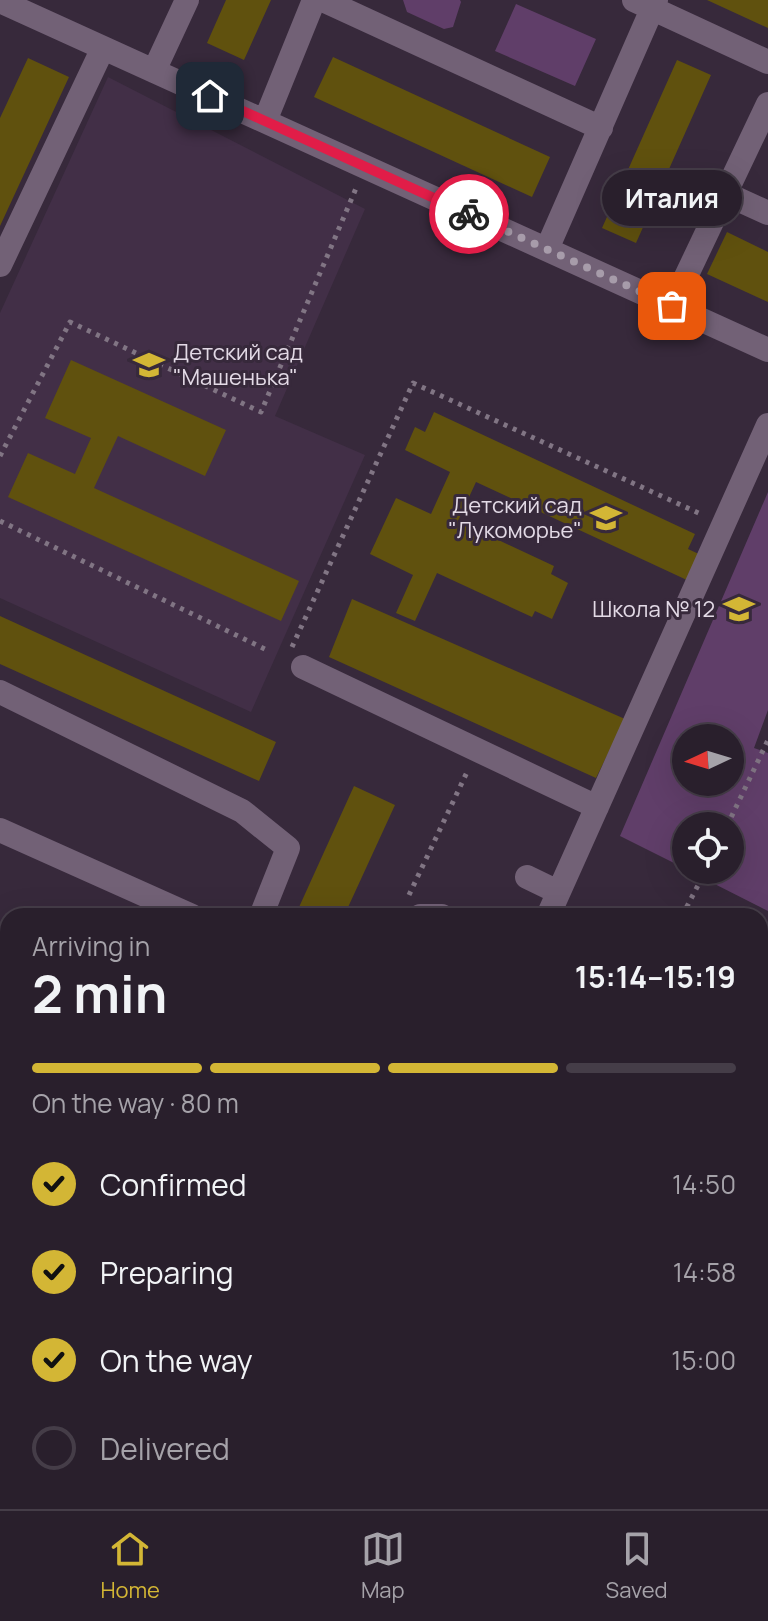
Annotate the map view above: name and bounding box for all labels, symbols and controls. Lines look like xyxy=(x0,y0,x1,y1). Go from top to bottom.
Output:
pin xyxy=(176,62,244,130)
icon: home xyxy=(188,74,232,118)
callout: Италия xyxy=(602,170,742,226)
courier xyxy=(429,174,509,254)
text: Италия xyxy=(625,180,719,216)
icon: bike xyxy=(447,192,491,236)
pin xyxy=(638,272,706,340)
icon: bag xyxy=(650,284,694,328)
place label: Детский сад "Машенька" xyxy=(173,337,303,392)
school or university icon: Детский сад "Машенька" xyxy=(132,348,166,382)
place label: Детский сад "Лукоморье" xyxy=(448,490,582,545)
school or university icon: Детский сад "Лукоморье" xyxy=(589,501,623,535)
school or university icon: Школа № 12 xyxy=(722,592,756,626)
place label: Школа № 12 xyxy=(592,594,715,624)
north arrow xyxy=(672,724,744,796)
map controls xyxy=(672,724,744,884)
button: locate xyxy=(672,812,744,884)
text: Arriving in xyxy=(32,928,150,964)
text: 15:14–15:19 xyxy=(575,956,736,997)
text: 2 min xyxy=(32,958,167,1029)
text: On the way · 80 m xyxy=(32,1085,239,1121)
icon: check xyxy=(32,1162,76,1206)
text: Confirmed xyxy=(100,1164,247,1205)
text: 14:50 xyxy=(672,1166,736,1202)
icon: check xyxy=(32,1250,76,1294)
text: Preparing xyxy=(100,1252,234,1293)
text: 14:58 xyxy=(673,1254,736,1290)
icon: check xyxy=(32,1338,76,1382)
text: On the way xyxy=(100,1340,253,1381)
text: 15:00 xyxy=(671,1342,736,1378)
text: Delivered xyxy=(100,1428,230,1469)
tab: Home xyxy=(100,1527,160,1605)
tab: Map xyxy=(361,1527,405,1605)
tab: Saved xyxy=(606,1527,668,1605)

